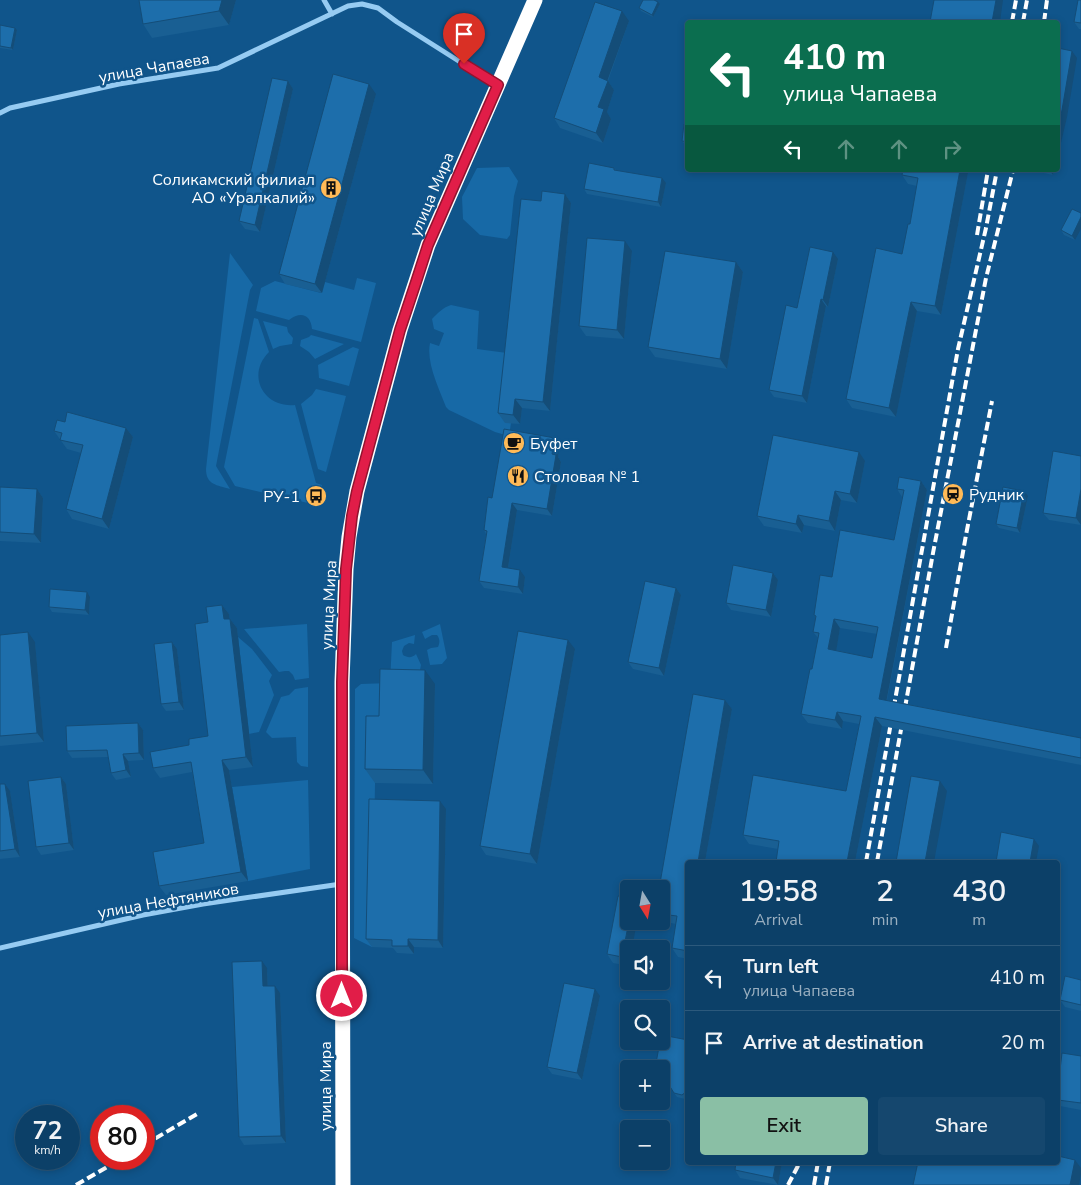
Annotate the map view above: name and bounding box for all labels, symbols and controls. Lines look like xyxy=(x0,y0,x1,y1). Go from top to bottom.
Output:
pin xyxy=(443,13,485,64)
icon: arrive xyxy=(450,20,478,48)
text: 410 m xyxy=(783,34,886,81)
icon: left xyxy=(700,40,765,105)
street label: улица Чапаева xyxy=(97,47,211,89)
text: улица Чапаева xyxy=(783,79,937,109)
icon: left xyxy=(779,135,807,163)
icon: ahead xyxy=(832,135,860,163)
icon: ahead xyxy=(885,135,913,163)
icon: right xyxy=(938,135,966,163)
street label: улица Мира xyxy=(404,149,460,240)
place label: Соликамский филиал АО «Уралкалий» xyxy=(152,169,315,209)
building icon: Соликамский филиал АО «Уралкалий» xyxy=(319,176,343,200)
cafe icon: Буфет xyxy=(502,431,526,455)
place label: Буфет xyxy=(530,433,578,455)
restaurant icon: Столовая № 1 xyxy=(506,464,530,488)
place label: Столовая № 1 xyxy=(534,466,640,488)
station icon: Рудник xyxy=(941,482,965,506)
bus stop icon: РУ-1 xyxy=(304,484,328,508)
place label: Рудник xyxy=(969,484,1025,506)
place label: РУ-1 xyxy=(263,486,300,508)
street label: улица Мира xyxy=(316,560,342,651)
text: 19:58 xyxy=(739,871,818,912)
text: 2 xyxy=(876,871,894,912)
text: 430 xyxy=(952,871,1006,912)
street label: улица Нефтяников xyxy=(96,878,241,924)
north arrow xyxy=(620,880,670,930)
map controls xyxy=(620,880,670,1170)
text: Arrival xyxy=(754,909,802,931)
text: min xyxy=(872,909,898,931)
text: m xyxy=(972,909,986,931)
button: sound xyxy=(620,940,670,990)
text: Turn left xyxy=(743,954,818,980)
icon: left xyxy=(700,964,728,992)
text: 410 m xyxy=(990,965,1045,991)
position arrow xyxy=(315,969,367,1021)
text: улица Чапаева xyxy=(743,980,855,1002)
button: search xyxy=(620,1000,670,1050)
icon: arrive xyxy=(700,1029,728,1057)
text: Arrive at destination xyxy=(743,1030,924,1056)
text: 20 m xyxy=(1001,1030,1045,1056)
street label: улица Мира xyxy=(315,1041,337,1131)
button: + xyxy=(620,1060,670,1110)
button: Exit xyxy=(700,1097,868,1155)
button: Share xyxy=(878,1097,1045,1155)
speed limit sign: 80 xyxy=(90,1105,155,1170)
text: 72 xyxy=(32,1114,63,1148)
button: − xyxy=(620,1120,670,1170)
text: km/h xyxy=(34,1142,61,1158)

